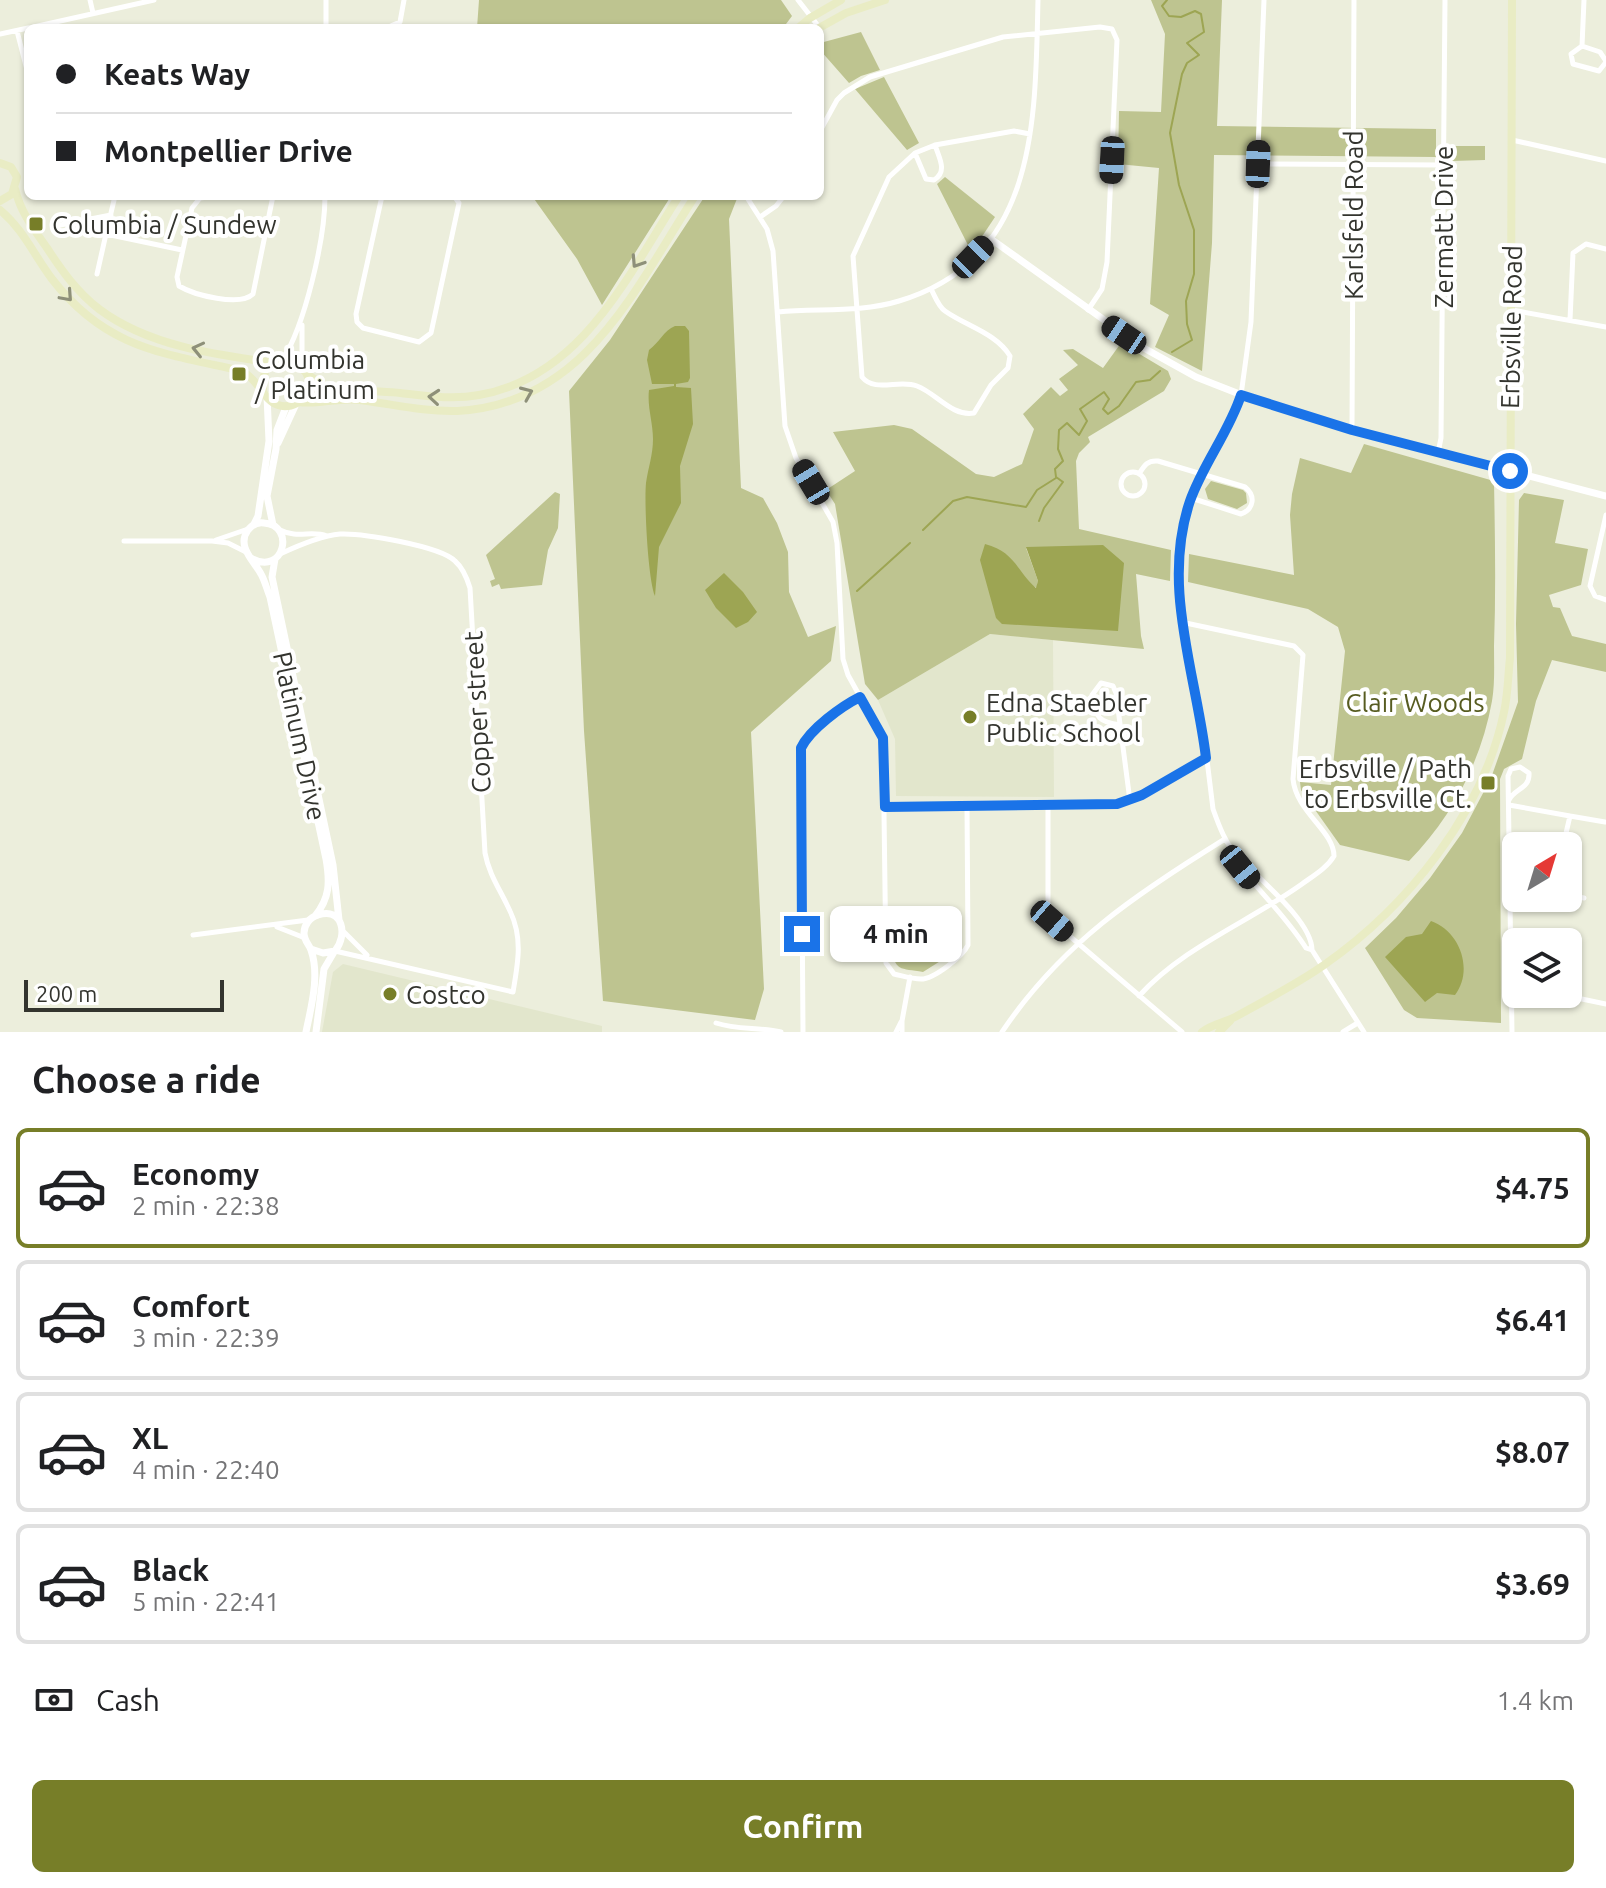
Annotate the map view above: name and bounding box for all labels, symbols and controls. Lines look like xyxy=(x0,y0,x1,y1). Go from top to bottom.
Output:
text: Keats Way xyxy=(104,57,250,91)
street label: Karlsfeld Road xyxy=(1339,130,1368,300)
text: Montpellier Drive xyxy=(104,134,353,168)
car xyxy=(1099,135,1125,185)
car xyxy=(1245,140,1271,188)
street label: Zermatt Drive xyxy=(1429,146,1458,308)
place label: Columbia / Sundew xyxy=(52,210,277,239)
marker: Columbia / Sundew xyxy=(27,215,45,233)
car xyxy=(948,231,998,283)
street label: Erbsville Road xyxy=(1495,245,1527,409)
one-way arrow xyxy=(631,253,646,267)
one-way arrow xyxy=(57,286,71,301)
car xyxy=(1097,312,1151,358)
one-way arrow xyxy=(192,341,205,358)
place label: Columbia / Platinum xyxy=(254,345,375,404)
marker: Columbia / Platinum xyxy=(230,365,248,383)
one-way arrow xyxy=(519,386,533,402)
one-way arrow xyxy=(427,389,440,406)
route start xyxy=(1492,453,1528,489)
car xyxy=(788,455,834,509)
street label: Copper street xyxy=(458,630,496,794)
street label: Platinum Drive xyxy=(268,649,332,823)
place label: Edna Staebler Public School xyxy=(986,688,1148,747)
park label: Clair Woods xyxy=(1346,688,1484,717)
marker: Edna Staebler Public School xyxy=(961,708,979,726)
place label: Erbsville / Path to Erbsville Ct. xyxy=(1299,754,1472,813)
marker: Erbsville / Path to Erbsville Ct. xyxy=(1479,774,1497,792)
north arrow xyxy=(1502,832,1582,912)
map controls xyxy=(1502,832,1582,1008)
car xyxy=(1216,841,1264,893)
car xyxy=(1026,896,1078,946)
callout: 4 min xyxy=(830,906,962,962)
route end xyxy=(784,916,820,952)
text: 4 min xyxy=(863,919,929,948)
button: layers xyxy=(1502,928,1582,1008)
scale bar xyxy=(24,976,224,1012)
place label: Costco xyxy=(406,980,486,1009)
text: 200 m xyxy=(36,981,97,1006)
marker: Costco xyxy=(381,985,399,1003)
text: Choose a ride xyxy=(32,1059,261,1100)
icon: car xyxy=(36,1152,108,1224)
text: Economy xyxy=(132,1157,259,1191)
text: $4.75 xyxy=(1495,1171,1570,1205)
text: 2 min · 22:38 xyxy=(132,1191,280,1220)
icon: car xyxy=(36,1284,108,1356)
text: Comfort xyxy=(132,1289,250,1323)
text: $6.41 xyxy=(1495,1303,1570,1337)
text: 3 min · 22:39 xyxy=(132,1323,280,1352)
icon: car xyxy=(36,1416,108,1488)
text: XL xyxy=(132,1421,168,1455)
text: $8.07 xyxy=(1495,1435,1570,1469)
text: 4 min · 22:40 xyxy=(132,1455,280,1484)
icon: car xyxy=(36,1548,108,1620)
text: Black xyxy=(132,1553,209,1587)
text: $3.69 xyxy=(1495,1567,1570,1601)
text: 5 min · 22:41 xyxy=(132,1587,280,1616)
icon: cash xyxy=(32,1678,76,1722)
text: Cash xyxy=(96,1683,160,1717)
text: 1.4 km xyxy=(1497,1686,1574,1715)
button: Confirm xyxy=(32,1780,1574,1872)

